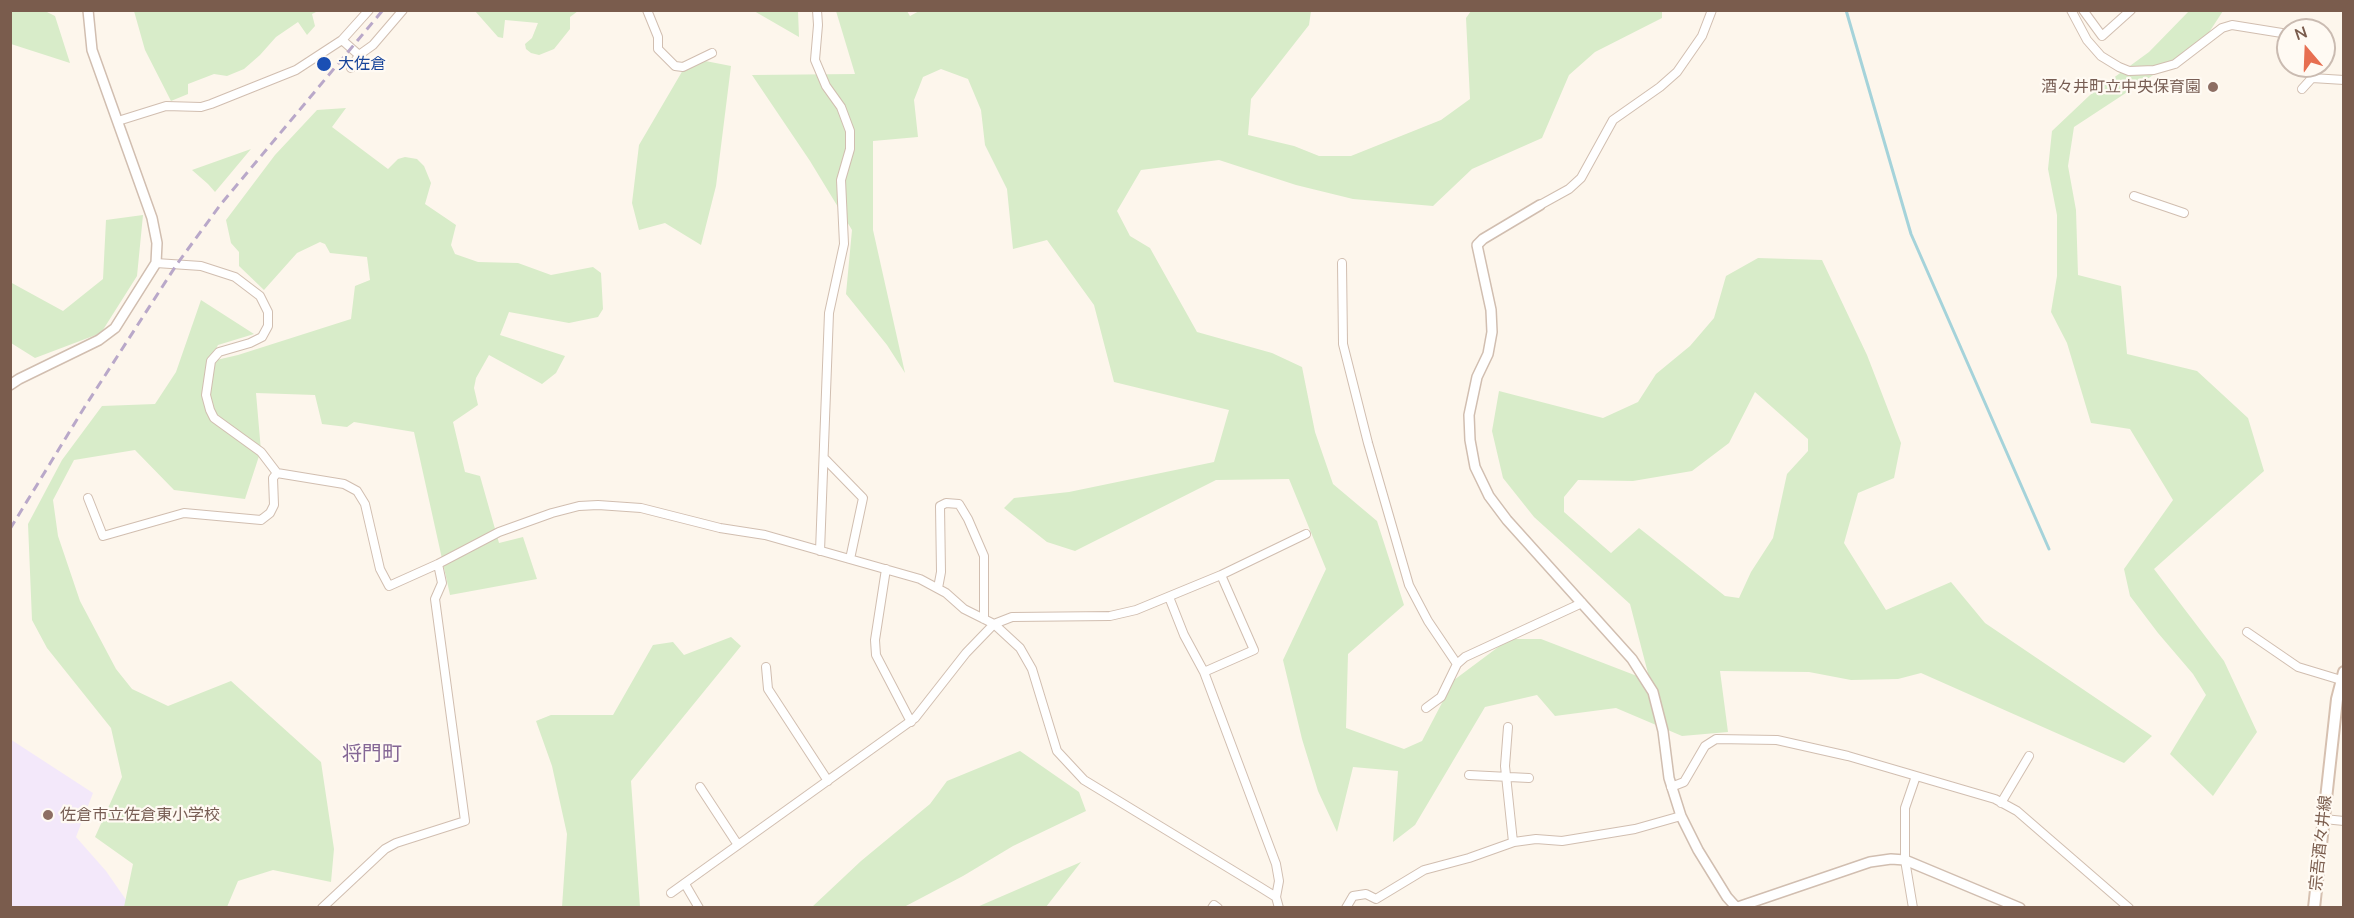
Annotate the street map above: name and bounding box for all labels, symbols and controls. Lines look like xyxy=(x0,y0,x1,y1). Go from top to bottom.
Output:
north arrow xyxy=(2276,18,2336,78)
text: N xyxy=(2292,21,2310,44)
place label: 大佐倉 xyxy=(338,54,386,74)
marker: 大佐倉 xyxy=(315,55,333,73)
place label: 酒々井町立中央保育園 xyxy=(2041,77,2201,97)
marker: 酒々井町立中央保育園 xyxy=(2206,80,2220,94)
district label: 将門町 xyxy=(342,742,402,766)
street label: 宗吾酒々井線 xyxy=(2306,794,2336,892)
place label: 佐倉市立佐倉東小学校 xyxy=(60,805,220,825)
marker: 佐倉市立佐倉東小学校 xyxy=(41,808,55,822)

